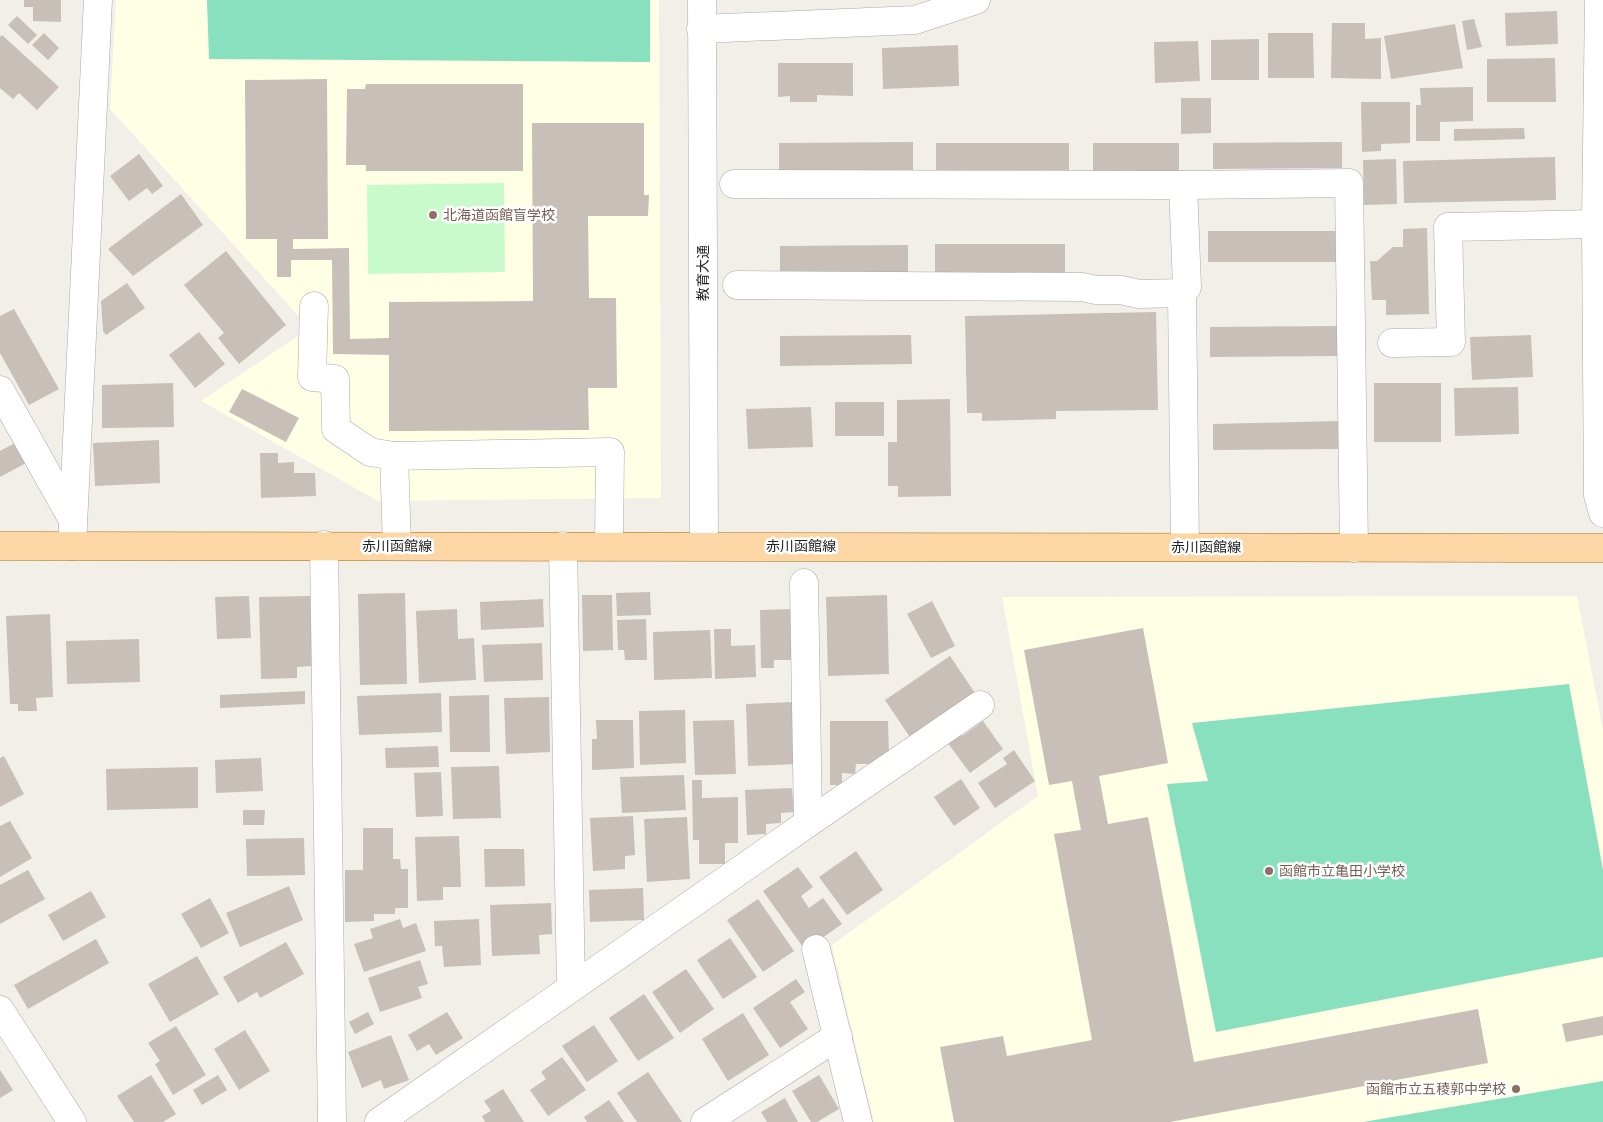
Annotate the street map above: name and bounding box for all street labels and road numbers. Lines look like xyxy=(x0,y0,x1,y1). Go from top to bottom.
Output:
street label: 教育大通 xyxy=(695,245,711,301)
street label: 赤川函館線 xyxy=(362,538,432,554)
street label: 赤川函館線 xyxy=(766,538,836,554)
street label: 赤川函館線 xyxy=(1171,539,1241,555)

